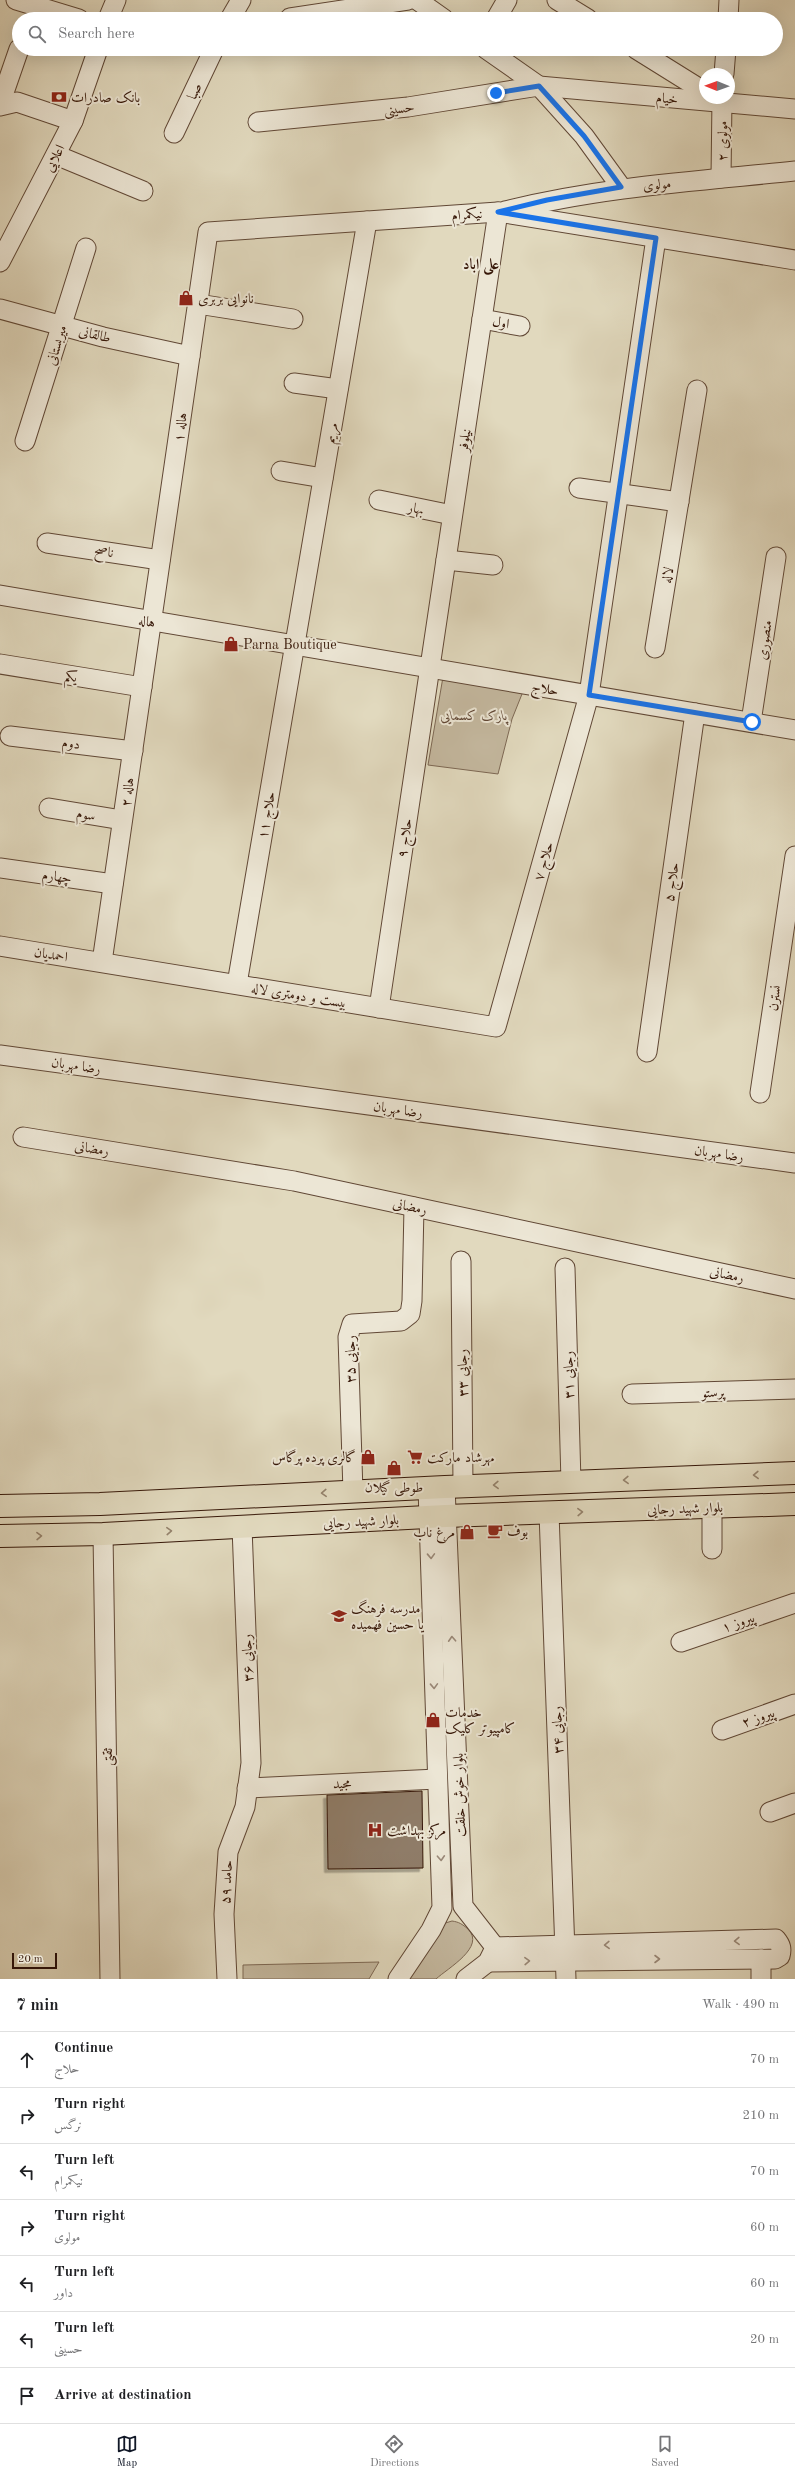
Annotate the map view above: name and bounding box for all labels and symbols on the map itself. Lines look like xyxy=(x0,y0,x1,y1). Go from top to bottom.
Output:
north arrow xyxy=(699,68,735,104)
street label: صبا xyxy=(185,81,206,102)
route end xyxy=(487,84,505,102)
bank icon: بانک صادرات xyxy=(50,88,68,106)
place label: بانک صادرات xyxy=(71,90,140,106)
street label: خیام xyxy=(655,91,679,112)
street label: حسینی xyxy=(383,100,415,120)
street label: مولوی ۲ xyxy=(716,121,731,161)
street label: اعلایی xyxy=(42,143,69,175)
street label: مولوی xyxy=(642,177,672,194)
street label: نیکمرام xyxy=(451,206,484,228)
district label: علی اباد xyxy=(463,257,499,276)
shop icon: نانوایی بربری xyxy=(177,289,195,307)
place label: نانوایی بربری xyxy=(198,292,254,308)
street label: اول xyxy=(491,315,510,332)
street label: میربستانی xyxy=(44,324,71,367)
street label: طالقانی xyxy=(77,324,112,347)
street label: هاله ۱ xyxy=(172,412,190,443)
street label: مریم xyxy=(323,421,346,446)
street label: نیلوفر xyxy=(456,427,475,455)
street label: بهار xyxy=(404,500,425,519)
street label: ناصح xyxy=(93,544,115,565)
street label: لاله xyxy=(660,566,676,584)
street label: هاله xyxy=(137,614,156,630)
street label: منصوری xyxy=(755,619,776,661)
shop icon: Parna Boutique xyxy=(222,635,240,653)
place label: Parna Boutique xyxy=(243,638,337,652)
street label: یکم xyxy=(63,668,80,691)
street label: حلاج xyxy=(529,680,560,703)
park label: پارک کسمایی xyxy=(440,709,509,726)
route start xyxy=(743,713,761,731)
street label: دوم xyxy=(60,736,81,757)
street label: هاله ۲ xyxy=(119,777,137,808)
street label: حلاج ۱۱ xyxy=(256,790,283,841)
street label: سوم xyxy=(74,806,96,828)
street label: حلاج ۹ xyxy=(395,818,420,859)
street label: حلاج ۷ xyxy=(532,840,561,884)
street label: حلاج ۵ xyxy=(662,862,687,903)
street label: چهارم xyxy=(40,868,73,891)
street label: احمدیان xyxy=(33,945,69,966)
street label: بیست و دومتری لاله xyxy=(250,982,348,1011)
street label: نسترن xyxy=(766,984,784,1012)
street label: رضا مهربان xyxy=(50,1056,101,1078)
street label: رضا مهربان xyxy=(372,1100,423,1122)
street label: رمضانی xyxy=(73,1139,110,1160)
street label: رضا مهربان xyxy=(693,1144,744,1166)
street label: رمضانی xyxy=(391,1197,428,1218)
street label: رمضانی xyxy=(708,1265,745,1286)
street label: رجایی ۳۵ xyxy=(344,1335,360,1383)
street label: رجایی ۳۳ xyxy=(456,1349,472,1397)
street label: رجایی ۳۱ xyxy=(562,1351,578,1399)
street label: پرستو xyxy=(699,1386,726,1401)
shop icon: گالری پرده پرگاس xyxy=(359,1448,377,1466)
supermarket icon: مهرشاد مارکت xyxy=(406,1448,424,1466)
place label: گالری پرده پرگاس xyxy=(272,1449,356,1466)
place label: مهرشاد مارکت xyxy=(427,1451,494,1467)
shop icon: طوطی گیلان xyxy=(385,1459,403,1477)
one-way arrow xyxy=(753,1471,759,1479)
one-way arrow xyxy=(623,1476,629,1484)
place label: طوطی گیلان xyxy=(365,1480,423,1497)
one-way arrow xyxy=(493,1481,499,1489)
one-way arrow xyxy=(321,1489,327,1497)
street label: بلوار شهید رجایی xyxy=(647,1501,724,1519)
one-way arrow xyxy=(577,1508,583,1516)
street label: بلوار شهید رجایی xyxy=(323,1513,400,1533)
cafe icon: بوف xyxy=(486,1522,504,1540)
shop icon: مرغ ناب xyxy=(458,1523,476,1541)
place label: بوف xyxy=(507,1525,529,1540)
one-way arrow xyxy=(166,1526,172,1535)
place label: مرغ ناب xyxy=(413,1526,455,1544)
one-way arrow xyxy=(36,1531,42,1540)
one-way arrow xyxy=(426,1553,435,1559)
place label: مدرسه فرهنگ یا حسین فهمیده xyxy=(351,1599,425,1633)
school or university icon: مدرسه فرهنگ یا حسین فهمیده xyxy=(330,1607,348,1625)
street label: پیروز ۱ xyxy=(720,1610,759,1638)
street label: رجایی ۳۶ xyxy=(240,1634,258,1682)
one-way arrow xyxy=(448,1636,456,1642)
one-way arrow xyxy=(430,1683,438,1689)
street label: پیروز ۲ xyxy=(740,1705,779,1733)
place label: خدمات کامپیوتر کلیک xyxy=(445,1706,516,1738)
street label: رجایی ۳۴ xyxy=(550,1706,568,1754)
shop icon: خدمات کامپیوتر کلیک xyxy=(424,1711,442,1729)
street label: ثقتی xyxy=(101,1747,117,1766)
street label: بلوار خوش خلقت xyxy=(452,1752,469,1837)
street label: مجید xyxy=(332,1776,352,1792)
hospital icon: مرکز بهداشت xyxy=(366,1821,384,1839)
place label: مرکز بهداشت xyxy=(387,1823,446,1840)
one-way arrow xyxy=(436,1855,445,1861)
street label: حامد ۵۹ xyxy=(219,1860,235,1904)
one-way arrow xyxy=(734,1936,740,1945)
one-way arrow xyxy=(604,1941,610,1949)
scale bar xyxy=(12,1951,57,1970)
one-way arrow xyxy=(654,1955,660,1963)
one-way arrow xyxy=(524,1956,530,1965)

